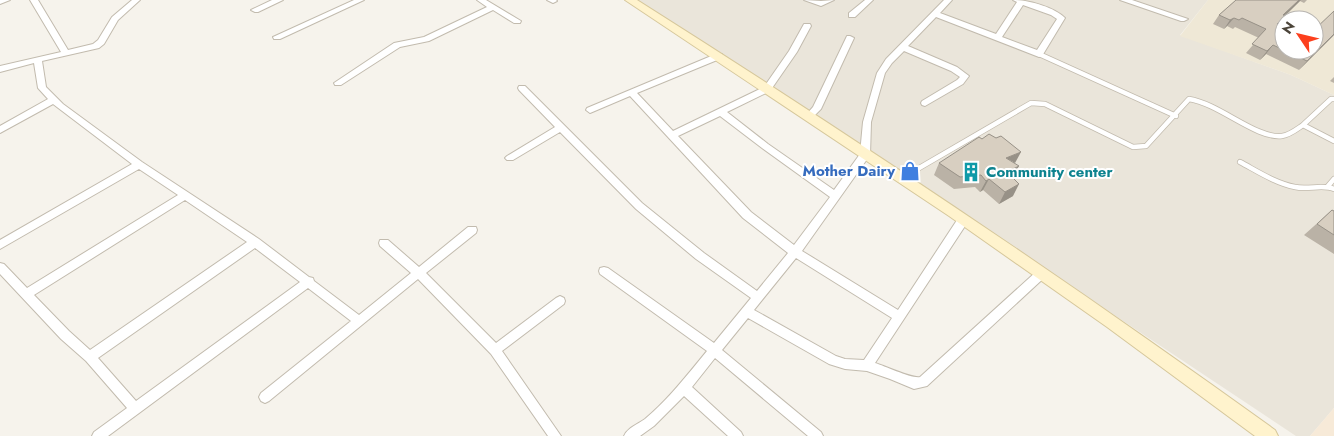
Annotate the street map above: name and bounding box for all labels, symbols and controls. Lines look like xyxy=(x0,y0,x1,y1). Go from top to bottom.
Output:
north arrow xyxy=(1274,10,1324,60)
text: N xyxy=(1277,17,1300,38)
place label: Mother Dairy xyxy=(803,160,895,182)
shop icon: Mother Dairy xyxy=(899,160,921,182)
building icon: Community center xyxy=(960,161,982,183)
place label: Community center xyxy=(986,161,1113,183)

